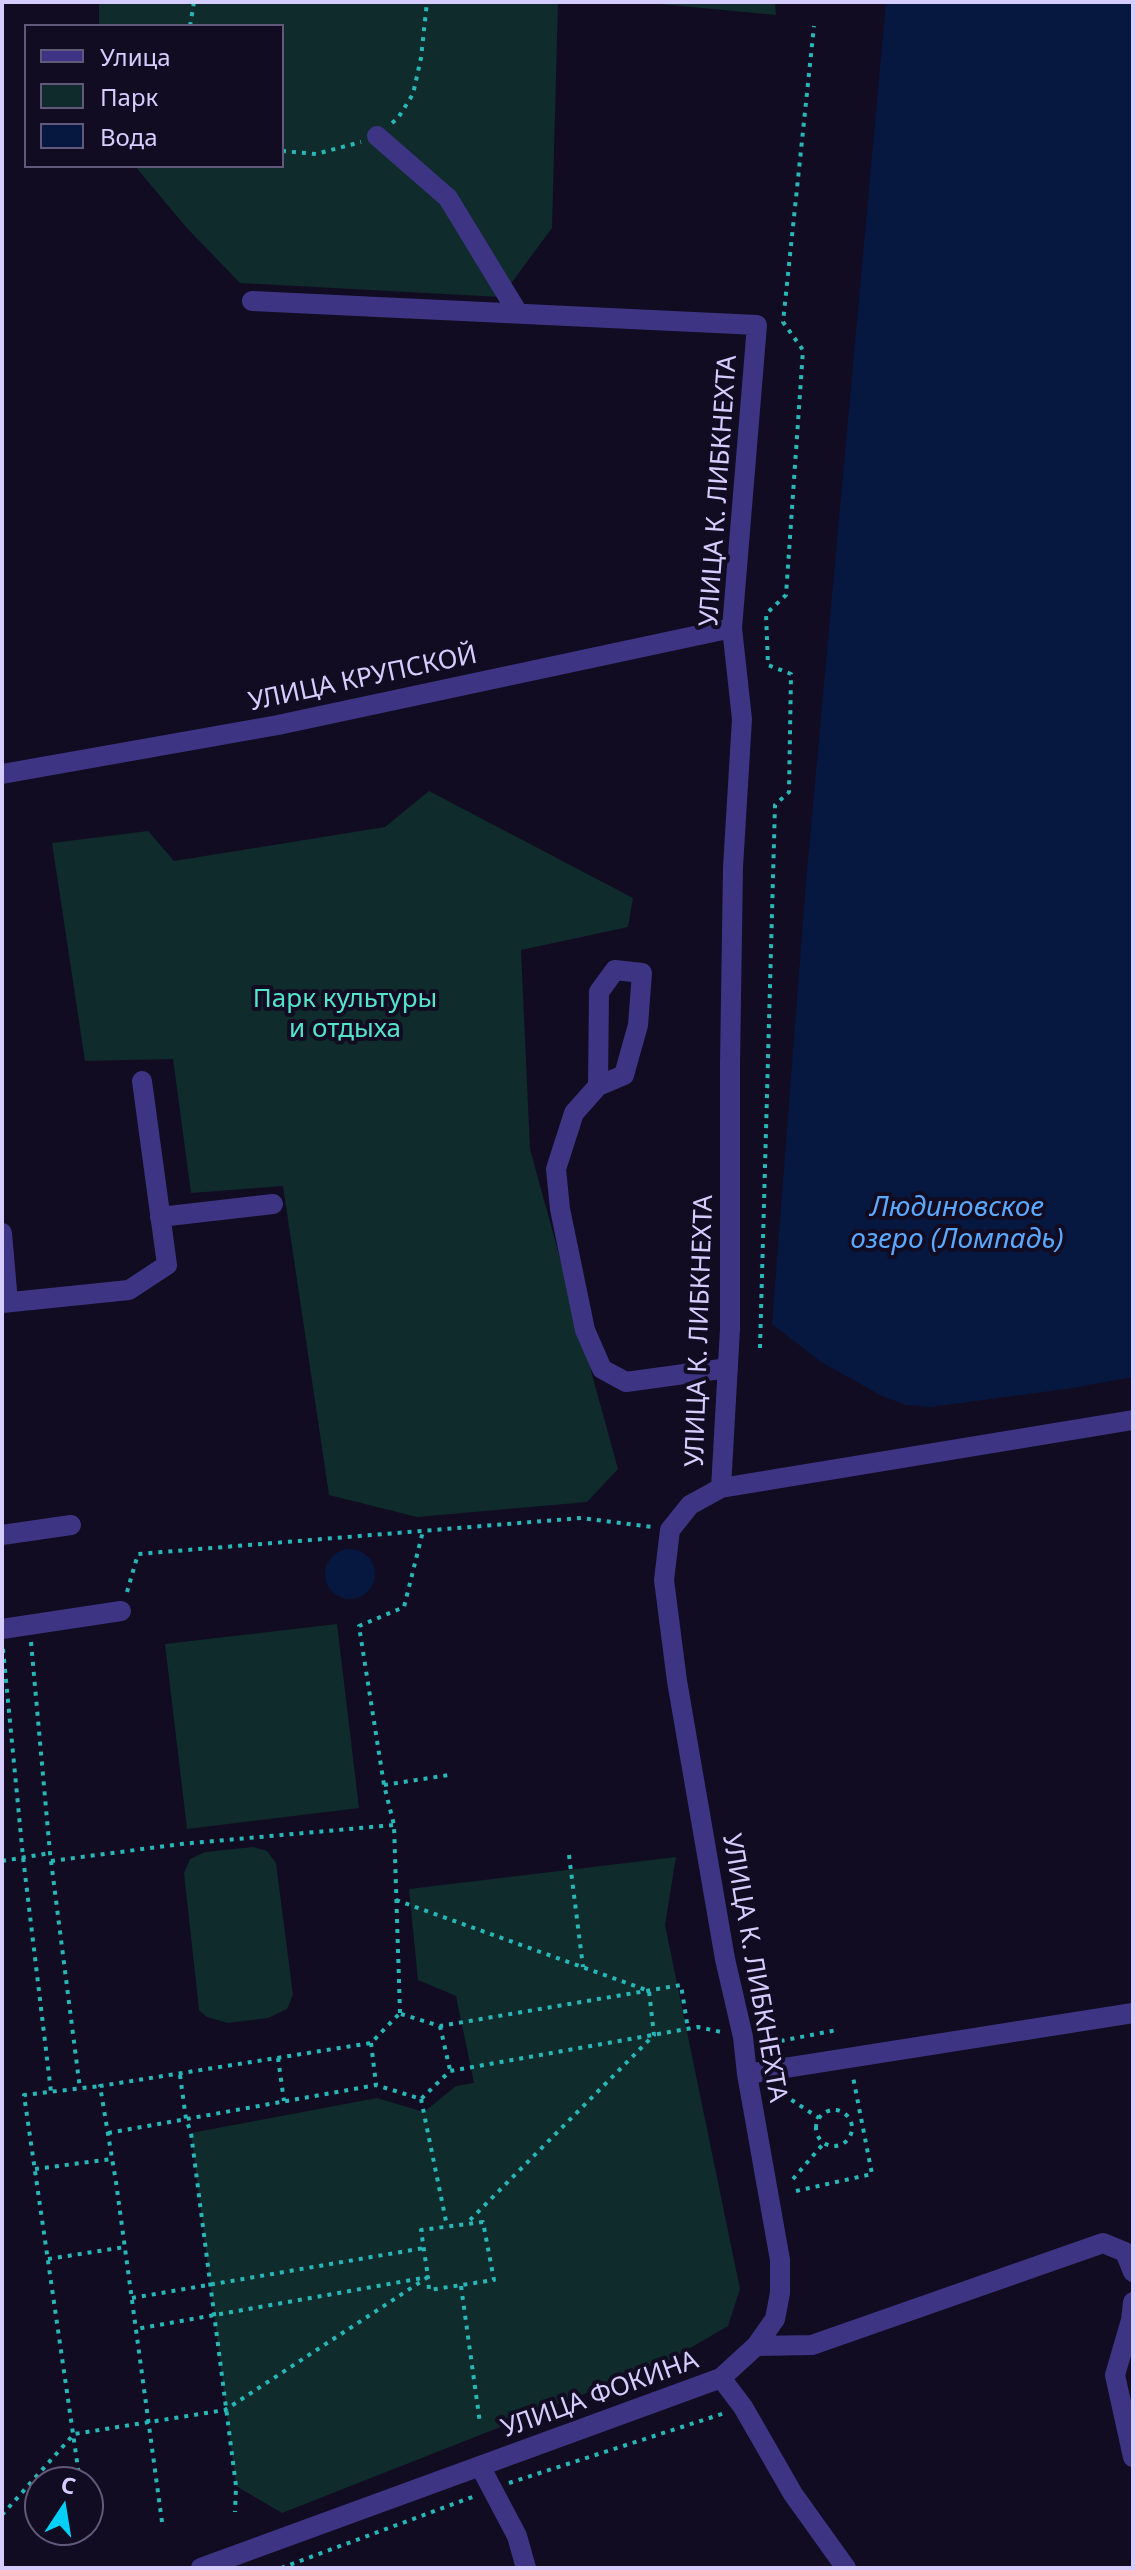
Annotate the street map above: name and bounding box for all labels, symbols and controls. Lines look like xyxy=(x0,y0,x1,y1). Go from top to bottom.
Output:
legend xyxy=(24,24,284,168)
text: Улица xyxy=(100,40,171,73)
text: Парк xyxy=(100,80,158,113)
text: Вода xyxy=(100,120,158,153)
street label: УЛИЦА К. ЛИБКНЕХТА xyxy=(694,354,744,628)
street label: УЛИЦА КРУПСКОЙ xyxy=(246,640,480,718)
park label: Парк культуры и отдыха xyxy=(253,984,437,1046)
water label: Людиновское озеро (Ломпадь) xyxy=(850,1191,1064,1257)
street label: УЛИЦА К. ЛИБКНЕХТА xyxy=(680,1194,720,1468)
street label: УЛИЦА К. ЛИБКНЕХТА xyxy=(715,1831,793,2105)
street label: УЛИЦА ФОКИНА xyxy=(497,2345,703,2445)
north arrow xyxy=(24,2466,104,2546)
text: С xyxy=(59,2468,79,2501)

